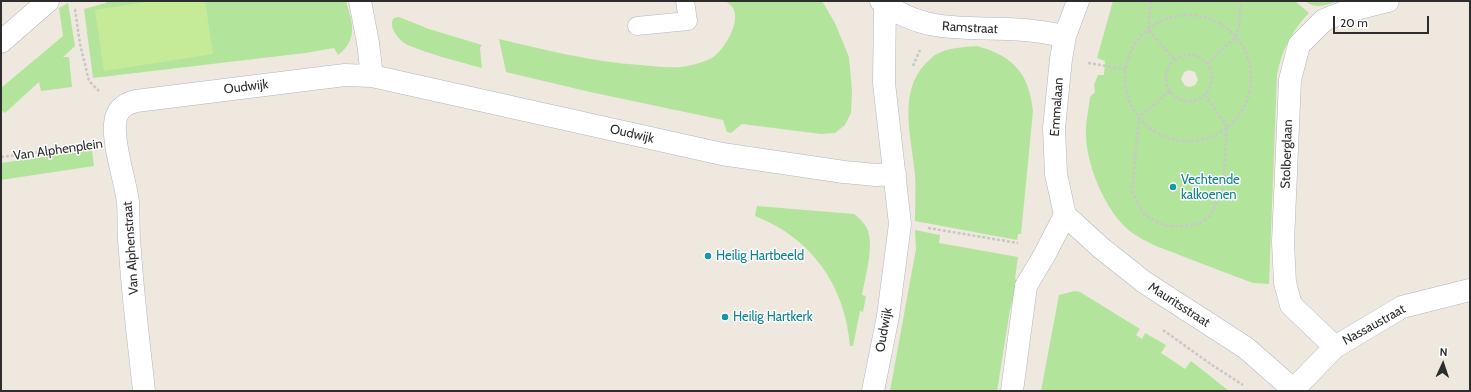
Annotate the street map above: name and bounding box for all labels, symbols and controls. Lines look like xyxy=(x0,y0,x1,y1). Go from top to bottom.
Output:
scale bar xyxy=(1335,8,1431,34)
text: 20 m xyxy=(1340,15,1368,30)
street label: Ramstraat xyxy=(942,19,998,37)
street label: Oudwijk xyxy=(223,77,269,97)
street label: Emmalaan xyxy=(1047,77,1067,137)
street label: Stolberglaan xyxy=(1278,119,1296,189)
street label: Oudwijk xyxy=(608,121,656,147)
street label: Van Alphenplein xyxy=(12,136,104,164)
place label: Vechtende kalkoenen xyxy=(1181,172,1240,203)
marker: Vechtende kalkoenen xyxy=(1168,182,1178,192)
street label: Van Alphenstraat xyxy=(120,201,142,295)
place label: Heilig Hartbeeld xyxy=(716,248,804,264)
marker: Heilig Hartbeeld xyxy=(703,251,713,261)
street label: Mauritsstraat xyxy=(1145,279,1213,331)
street label: Nassaustraat xyxy=(1340,301,1408,349)
street label: Oudwijk xyxy=(872,307,896,353)
place label: Heilig Hartkerk xyxy=(733,309,813,325)
marker: Heilig Hartkerk xyxy=(720,312,730,322)
north arrow xyxy=(1423,344,1463,384)
text: N xyxy=(1439,345,1448,359)

